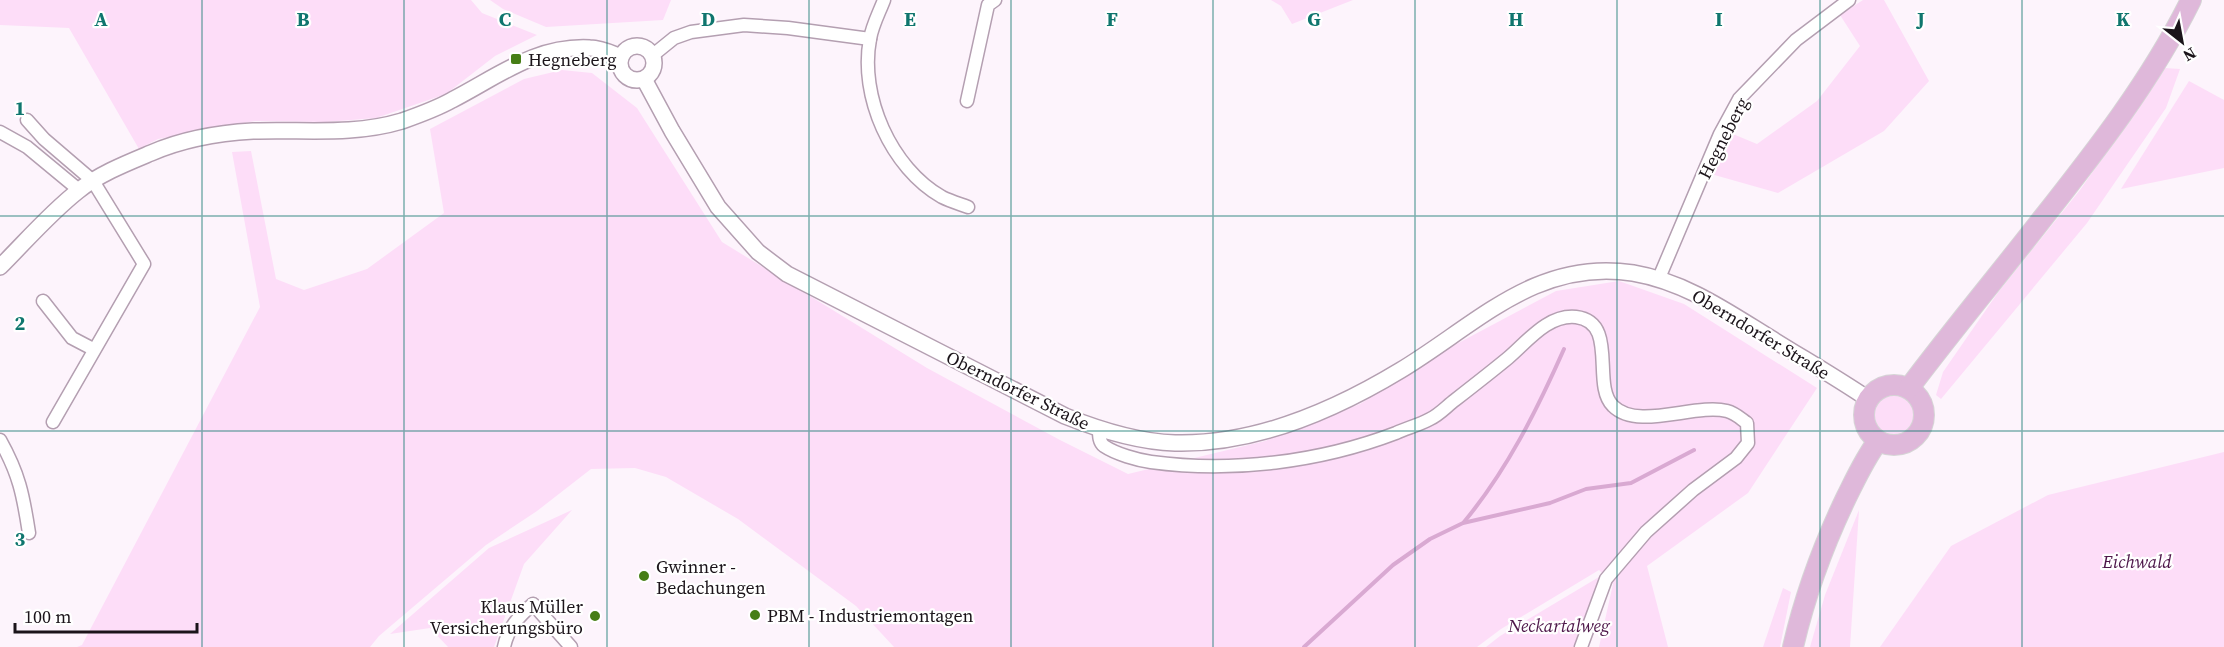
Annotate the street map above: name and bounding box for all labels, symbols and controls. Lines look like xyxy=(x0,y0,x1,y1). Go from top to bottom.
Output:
text: A xyxy=(94,5,108,33)
text: B xyxy=(296,5,310,33)
text: C xyxy=(499,5,511,33)
text: D xyxy=(701,5,715,33)
text: E xyxy=(904,5,916,33)
text: F xyxy=(1106,5,1118,33)
text: G xyxy=(1307,5,1321,33)
text: H xyxy=(1508,5,1524,33)
text: I xyxy=(1715,5,1723,33)
text: J xyxy=(1915,5,1925,33)
text: K xyxy=(2116,5,2130,33)
north arrow xyxy=(2152,12,2212,72)
text: N xyxy=(2179,42,2200,67)
place label: Hegneberg xyxy=(528,47,617,72)
marker: Hegneberg xyxy=(509,52,523,66)
street label: Hegneberg xyxy=(1692,93,1754,183)
text: 1 xyxy=(15,94,25,122)
street label: Oberndorfer Straße xyxy=(1687,283,1835,385)
text: 2 xyxy=(15,309,26,337)
street label: Oberndorfer Straße xyxy=(942,344,1094,436)
text: 3 xyxy=(15,525,26,553)
park label: Eichwald xyxy=(2101,549,2172,574)
place label: Gwinner - Bedachungen xyxy=(656,554,766,600)
marker: Gwinner - Bedachungen xyxy=(637,569,651,583)
place label: Klaus Müller Versicherungsbüro xyxy=(430,594,583,640)
scale bar xyxy=(15,596,196,634)
place label: PBM - Industriemontagen xyxy=(767,603,974,628)
text: 100 m xyxy=(24,604,71,629)
marker: PBM - Industriemontagen xyxy=(748,608,762,622)
marker: Klaus Müller Versicherungsbüro xyxy=(588,609,602,623)
park label: Neckartalweg xyxy=(1507,613,1611,638)

